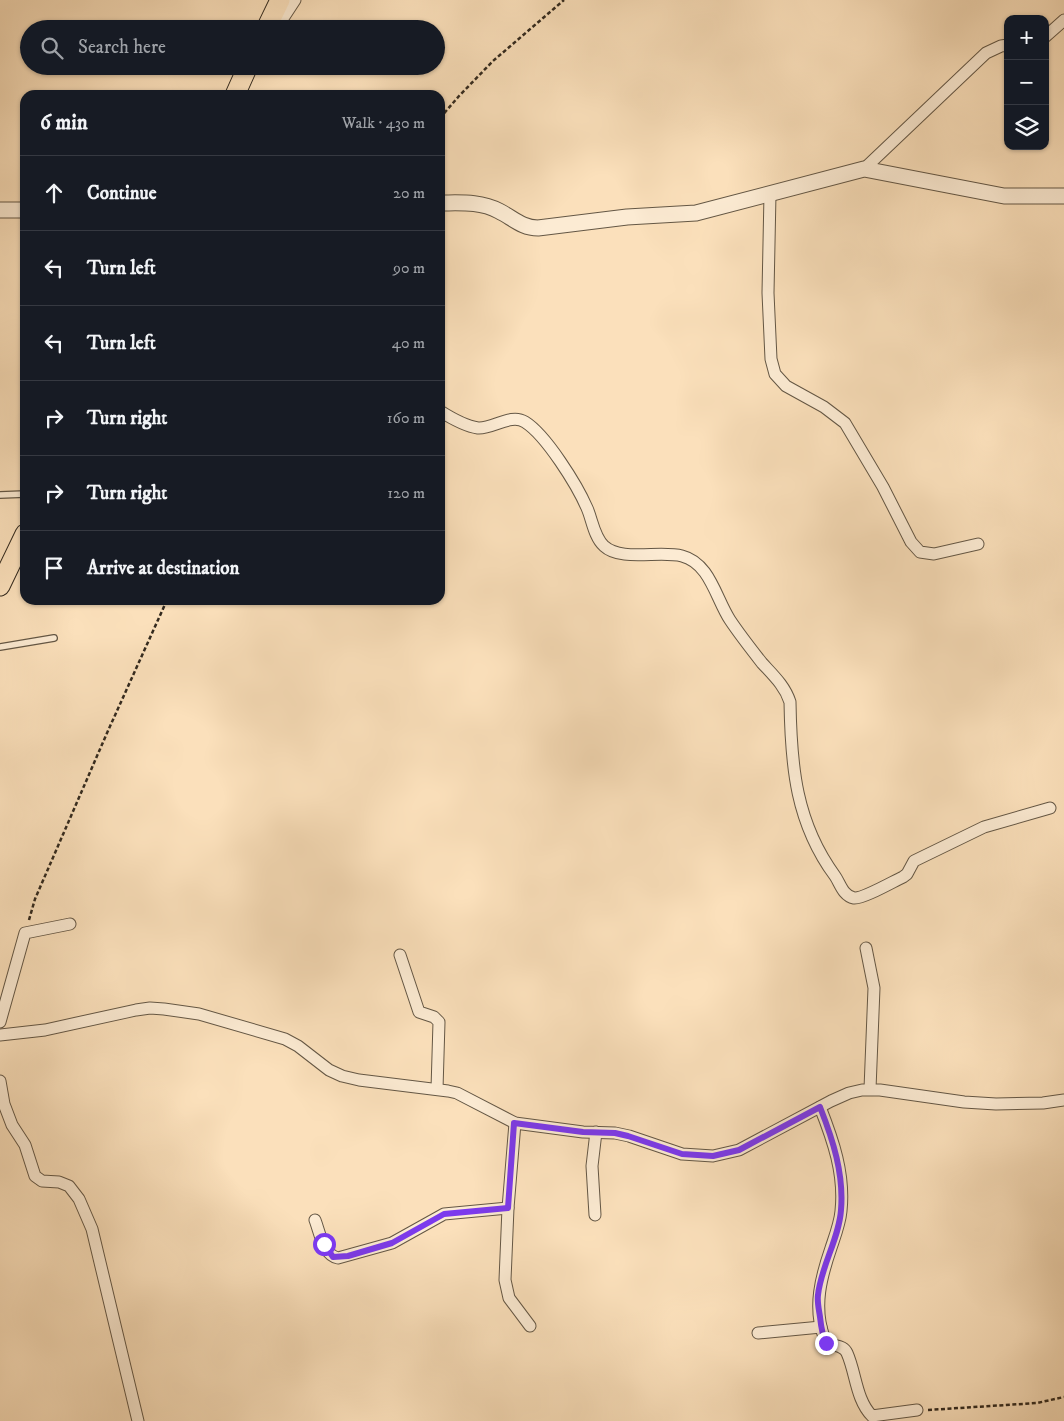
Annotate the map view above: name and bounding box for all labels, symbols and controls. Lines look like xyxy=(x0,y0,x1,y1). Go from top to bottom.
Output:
map controls xyxy=(1004,15,1049,150)
button: + xyxy=(1004,15,1049,60)
search box xyxy=(20,20,445,75)
icon: search xyxy=(38,34,66,62)
text: Search here xyxy=(78,36,166,59)
button: − xyxy=(1004,60,1049,105)
button: layers xyxy=(1004,105,1049,150)
text: 6 min xyxy=(40,110,88,136)
text: Walk · 430 m xyxy=(342,113,425,133)
icon: ahead xyxy=(40,179,68,207)
text: Continue xyxy=(87,182,157,205)
text: 20 m xyxy=(393,183,425,203)
icon: left xyxy=(40,254,68,282)
text: Turn left xyxy=(87,257,156,280)
text: 90 m xyxy=(393,258,425,278)
icon: left xyxy=(40,329,68,357)
text: Turn left xyxy=(87,332,156,355)
text: 40 m xyxy=(392,333,425,353)
icon: right xyxy=(40,404,68,432)
text: Turn right xyxy=(87,407,167,430)
text: 160 m xyxy=(387,408,425,428)
icon: right xyxy=(40,479,68,507)
text: Turn right xyxy=(87,482,167,505)
text: 120 m xyxy=(387,483,425,503)
icon: arrive xyxy=(40,554,68,582)
text: Arrive at destination xyxy=(87,557,239,580)
route start xyxy=(313,1233,336,1256)
route end xyxy=(815,1332,838,1355)

